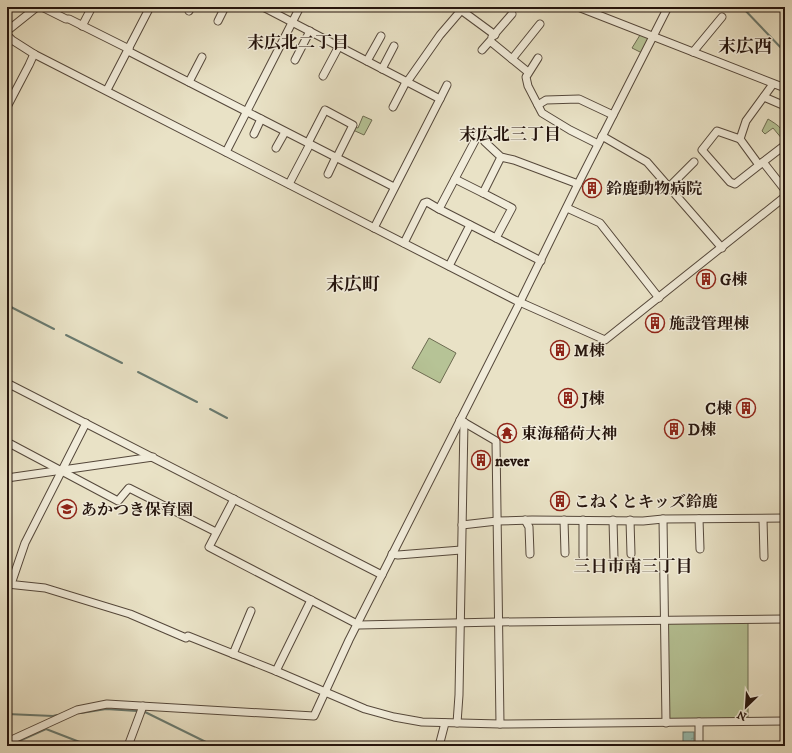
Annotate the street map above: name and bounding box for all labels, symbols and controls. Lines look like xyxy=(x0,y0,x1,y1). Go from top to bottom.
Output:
district label: 末広北二丁目 xyxy=(247,32,349,54)
district label: 末広西 xyxy=(718,36,772,58)
district label: 末広北三丁目 xyxy=(459,124,561,146)
building icon: 鈴鹿動物病院 xyxy=(581,177,603,199)
place label: 鈴鹿動物病院 xyxy=(606,179,702,199)
building icon: G棟 xyxy=(695,268,717,290)
place label: G棟 xyxy=(720,270,747,290)
district label: 末広町 xyxy=(326,274,380,296)
building icon: 施設管理棟 xyxy=(644,312,666,334)
place label: 施設管理棟 xyxy=(669,314,749,334)
building icon: M棟 xyxy=(549,339,571,361)
place label: M棟 xyxy=(574,341,605,361)
building icon: J棟 xyxy=(557,387,579,409)
place label: J棟 xyxy=(580,389,604,409)
building icon: C棟 xyxy=(735,397,757,419)
place label: C棟 xyxy=(705,399,732,419)
building icon: D棟 xyxy=(663,418,685,440)
place label: D棟 xyxy=(688,420,716,440)
temple icon: 東海稲荷大神 xyxy=(496,422,518,444)
place label: 東海稲荷大神 xyxy=(521,424,617,444)
building icon: never xyxy=(470,449,492,471)
place label: never xyxy=(495,451,531,471)
building icon: こねくとキッズ鈴鹿 xyxy=(549,490,571,512)
place label: こねくとキッズ鈴鹿 xyxy=(574,492,718,512)
school or university icon: あかつき保育園 xyxy=(56,498,78,520)
place label: あかつき保育園 xyxy=(81,500,193,520)
district label: 三日市南三丁目 xyxy=(574,556,693,578)
north arrow xyxy=(726,687,766,727)
text: N xyxy=(735,707,749,723)

